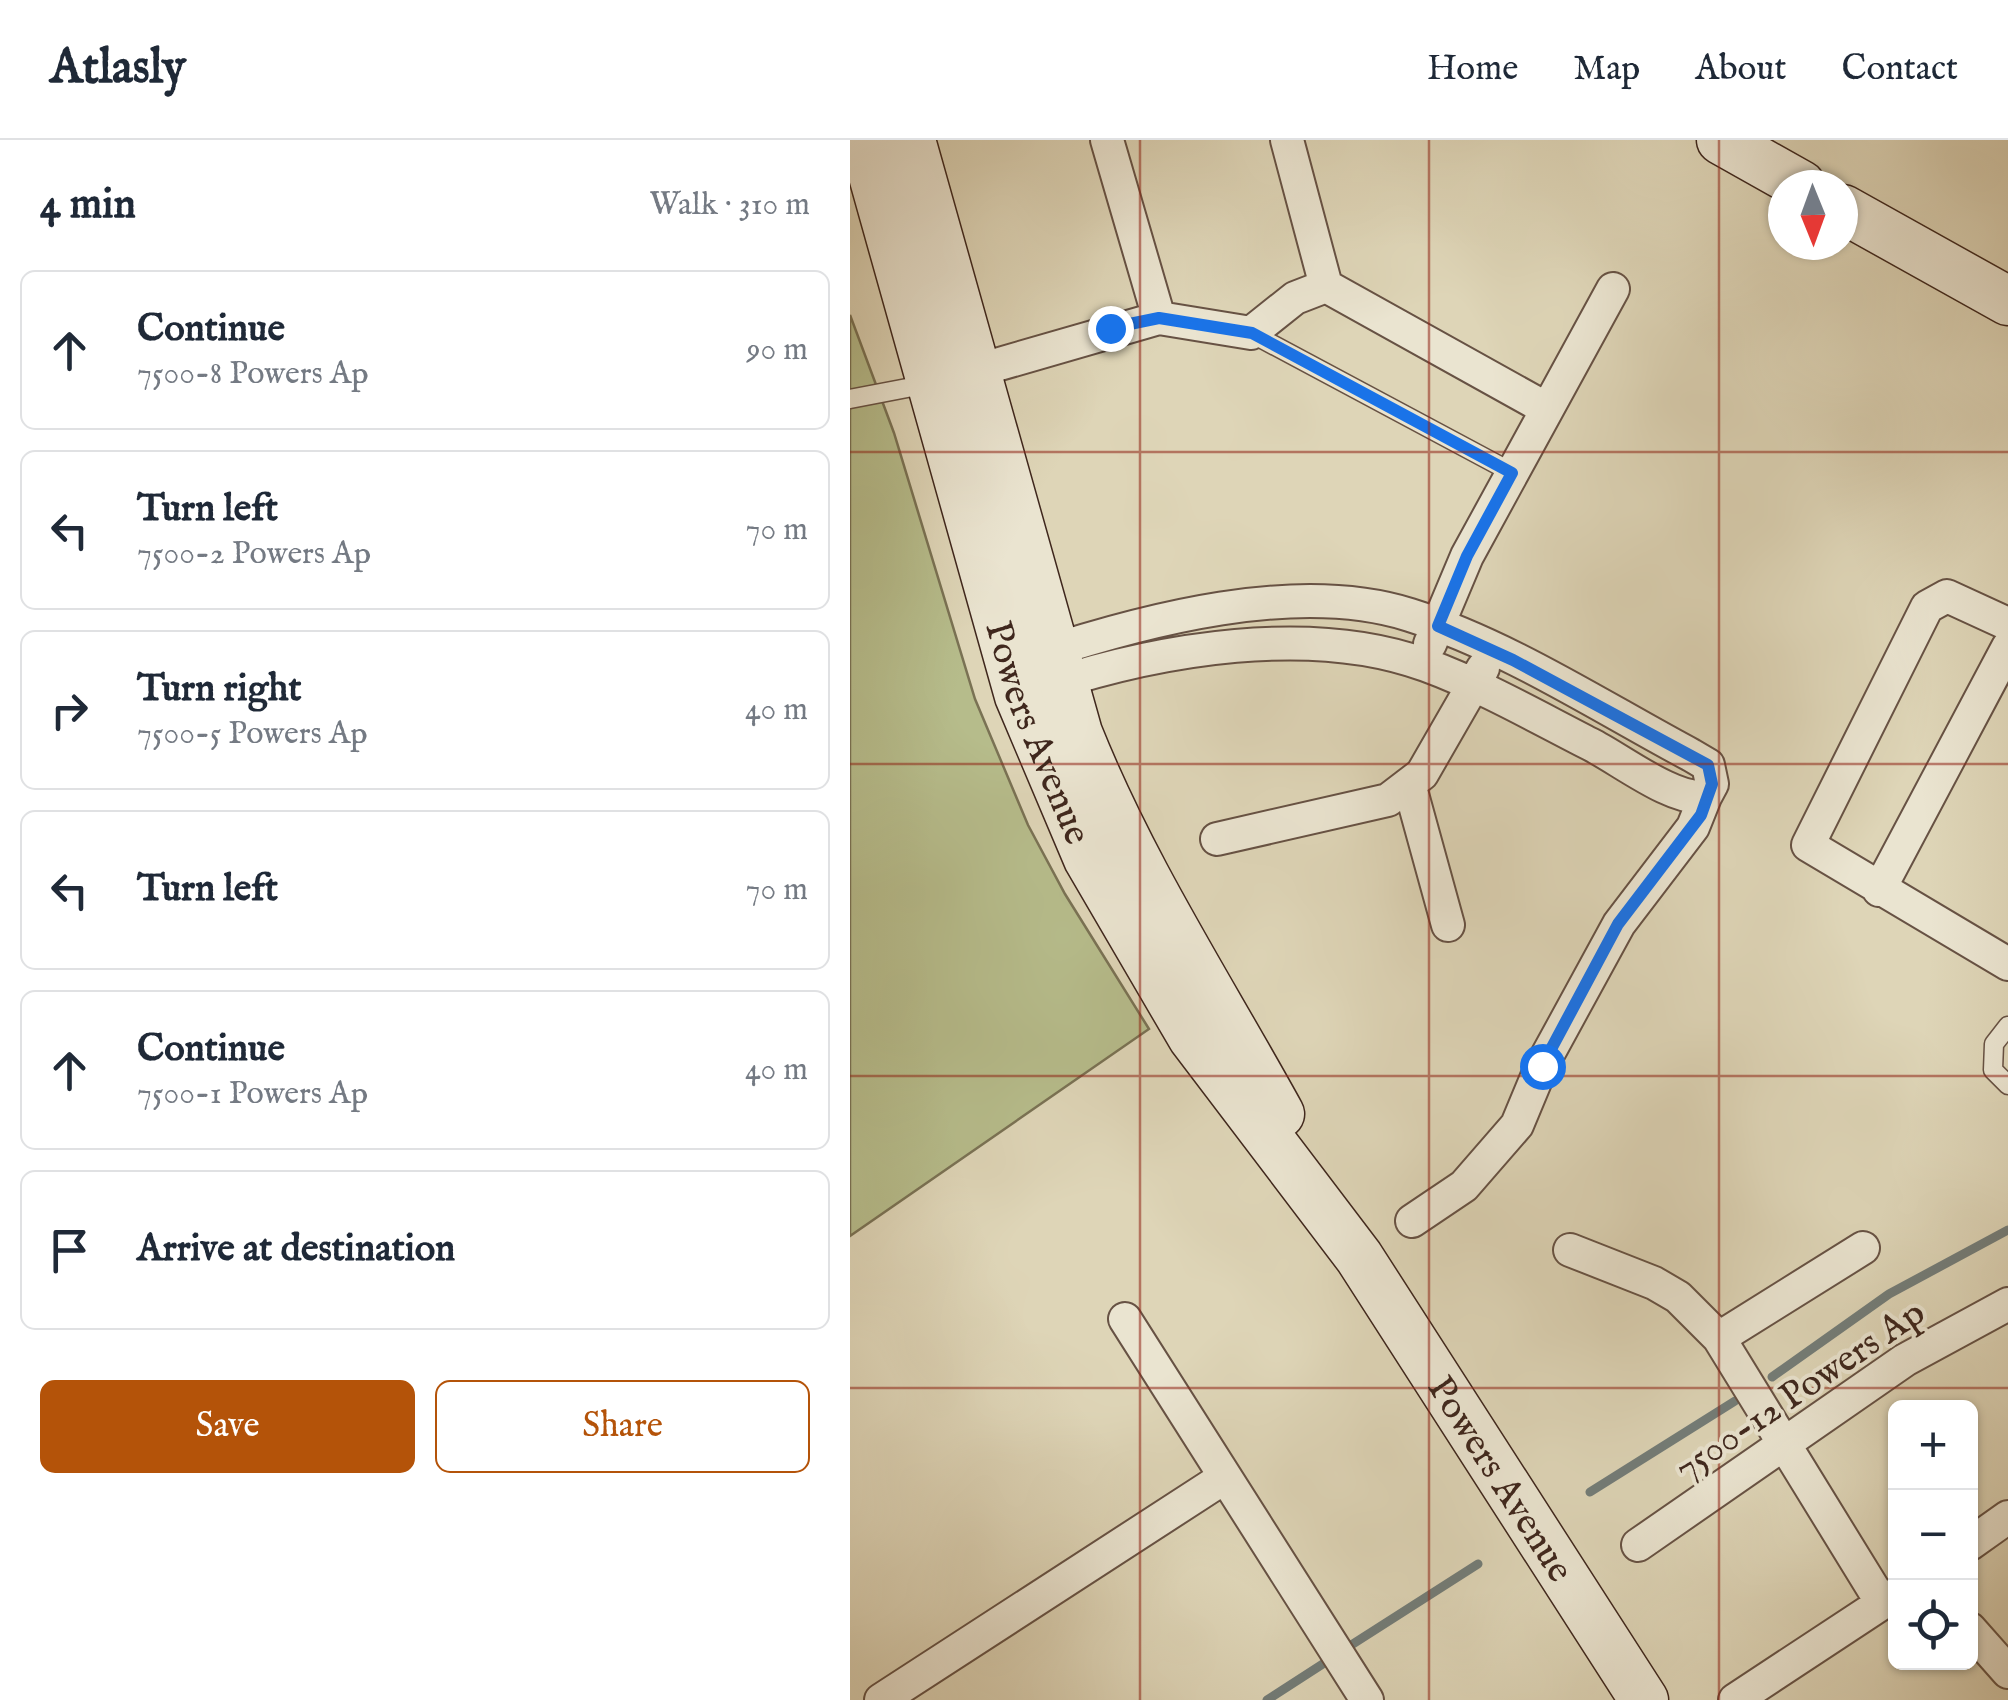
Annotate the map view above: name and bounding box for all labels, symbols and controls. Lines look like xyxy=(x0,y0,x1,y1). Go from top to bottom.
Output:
text: Atlasly xyxy=(50,39,186,99)
text: Home xyxy=(1427,47,1518,92)
text: Map xyxy=(1573,47,1640,92)
text: About xyxy=(1695,47,1787,92)
text: Contact xyxy=(1842,47,1958,92)
north arrow xyxy=(1768,170,1858,260)
text: 4 min xyxy=(40,179,136,232)
text: Walk · 310 m xyxy=(650,185,810,226)
text: Continue xyxy=(137,306,285,354)
route end xyxy=(1088,306,1134,352)
icon: ahead xyxy=(42,323,97,378)
text: 90 m xyxy=(747,330,808,371)
text: 7500-8 Powers Ap xyxy=(137,354,369,395)
text: Turn left xyxy=(137,486,278,534)
icon: left xyxy=(42,503,97,558)
text: 70 m xyxy=(746,510,808,551)
text: 7500-2 Powers Ap xyxy=(137,534,371,575)
street label: Powers Avenue xyxy=(972,616,1100,852)
text: Turn right xyxy=(137,666,301,714)
icon: right xyxy=(42,683,97,738)
text: 40 m xyxy=(745,690,808,731)
text: 7500-5 Powers Ap xyxy=(137,714,368,755)
icon: left xyxy=(42,863,97,918)
text: Turn left xyxy=(137,866,278,914)
text: 70 m xyxy=(746,870,808,911)
text: Continue xyxy=(137,1026,285,1074)
icon: ahead xyxy=(42,1043,97,1098)
route start xyxy=(1520,1044,1566,1090)
text: 40 m xyxy=(745,1050,808,1091)
text: 7500-1 Powers Ap xyxy=(137,1074,368,1115)
icon: arrive xyxy=(42,1223,97,1278)
text: Arrive at destination xyxy=(137,1226,455,1274)
street label: 7500-12 Powers Ap xyxy=(1666,1290,1935,1493)
street label: Powers Avenue xyxy=(1415,1368,1583,1592)
button: Save xyxy=(40,1380,415,1473)
button: Share xyxy=(435,1380,810,1473)
map controls xyxy=(1888,1400,1978,1670)
button: + xyxy=(1888,1400,1978,1490)
button: − xyxy=(1888,1490,1978,1580)
button: locate xyxy=(1888,1580,1978,1670)

